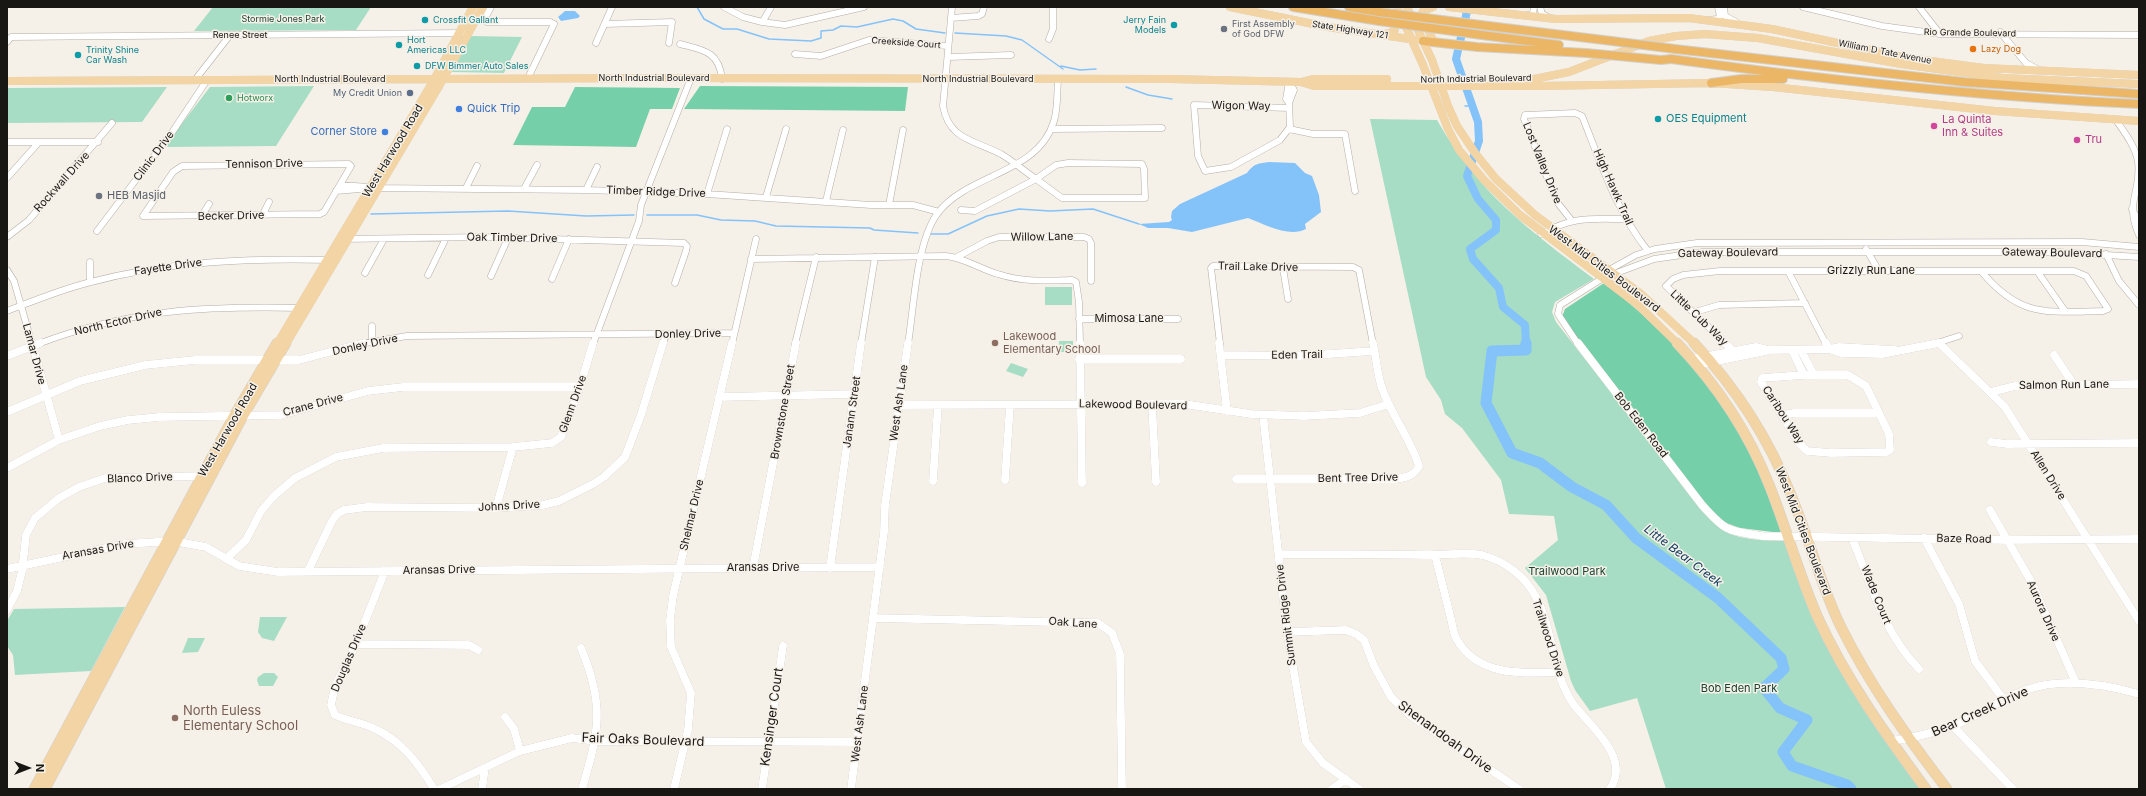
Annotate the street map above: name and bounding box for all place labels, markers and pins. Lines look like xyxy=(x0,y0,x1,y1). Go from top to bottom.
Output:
marker: Crossfit Gallant xyxy=(420,15,430,25)
place label: Crossfit Gallant xyxy=(433,15,498,25)
place label: Jerry Fain Models xyxy=(1123,15,1166,36)
place label: First Assembly of God DFW xyxy=(1232,19,1295,40)
marker: Jerry Fain Models xyxy=(1169,20,1179,30)
marker: First Assembly of God DFW xyxy=(1219,24,1229,34)
place label: Hort Americas LLC xyxy=(407,35,466,56)
marker: Hort Americas LLC xyxy=(394,40,404,50)
marker: Lazy Dog xyxy=(1968,44,1978,54)
place label: Lazy Dog xyxy=(1981,44,2021,54)
place label: Trinity Shine Car Wash xyxy=(86,45,139,66)
marker: Trinity Shine Car Wash xyxy=(73,50,83,60)
marker: DFW Bimmer Auto Sales xyxy=(412,61,422,71)
place label: DFW Bimmer Auto Sales xyxy=(425,61,529,71)
place label: My Credit Union xyxy=(333,88,402,98)
marker: My Credit Union xyxy=(405,88,415,98)
marker: Hotworx xyxy=(224,93,234,103)
place label: Hotworx xyxy=(237,93,273,103)
place label: Quick Trip xyxy=(467,102,520,116)
marker: Quick Trip xyxy=(454,104,464,114)
place label: OES Equipment xyxy=(1666,112,1747,126)
place label: La Quinta Inn & Suites xyxy=(1942,113,2003,139)
marker: OES Equipment xyxy=(1653,114,1663,124)
marker: La Quinta Inn & Suites xyxy=(1929,121,1939,131)
place label: Corner Store xyxy=(310,125,377,139)
marker: Corner Store xyxy=(380,127,390,137)
place label: Tru xyxy=(2085,133,2102,147)
marker: Tru xyxy=(2072,135,2082,145)
place label: HEB Masjid xyxy=(107,189,166,203)
marker: HEB Masjid xyxy=(94,191,104,201)
place label: Lakewood Elementary School xyxy=(1003,330,1100,356)
marker: Lakewood Elementary School xyxy=(990,338,1000,348)
place label: North Euless Elementary School xyxy=(183,703,298,734)
marker: North Euless Elementary School xyxy=(170,713,180,723)

